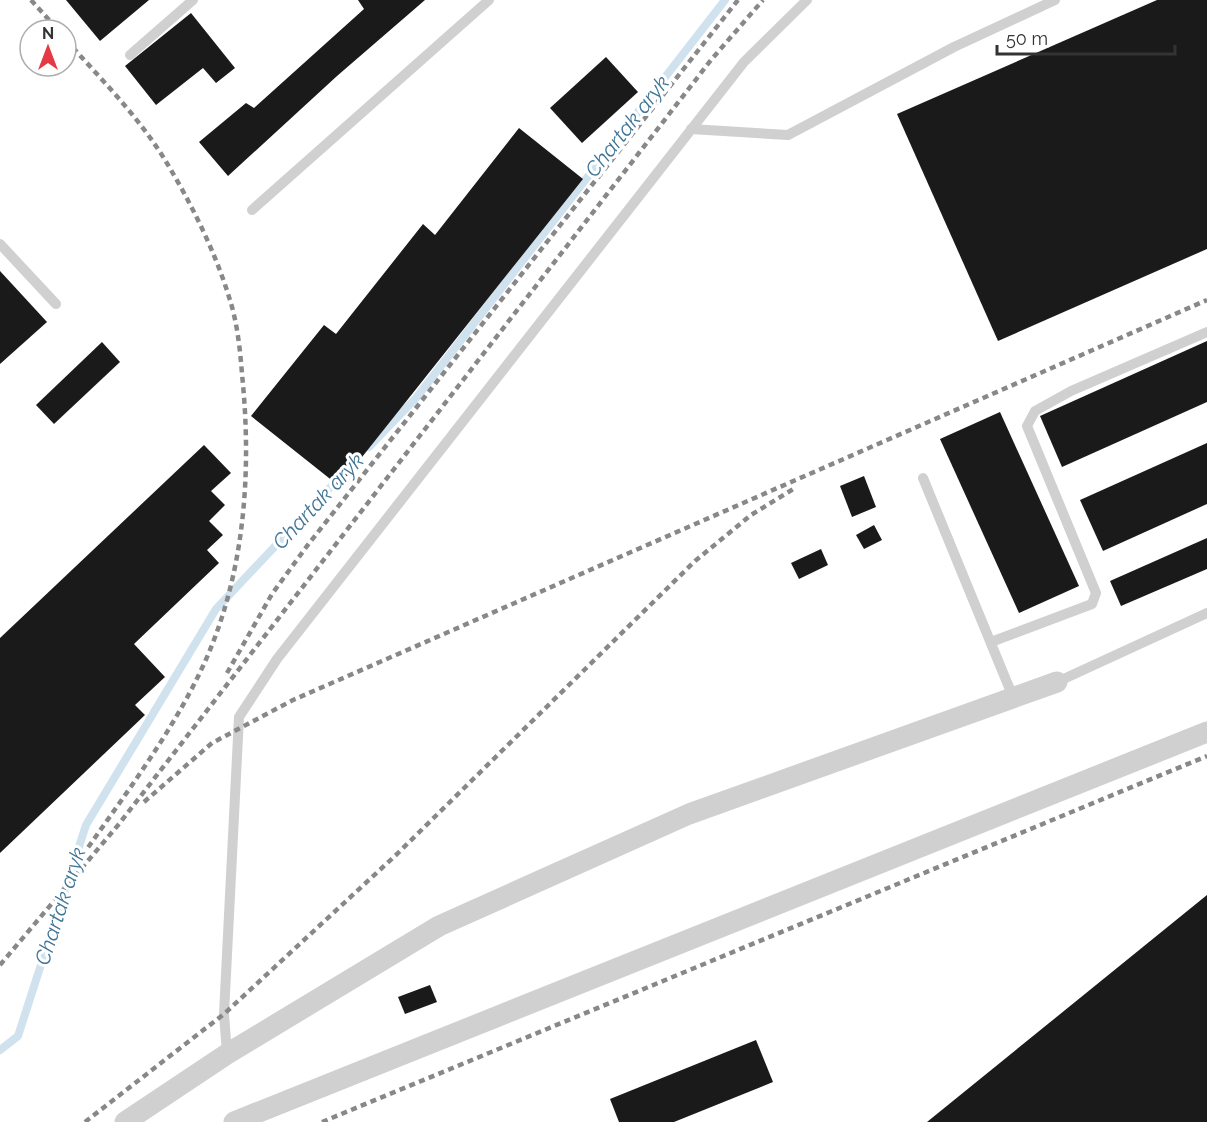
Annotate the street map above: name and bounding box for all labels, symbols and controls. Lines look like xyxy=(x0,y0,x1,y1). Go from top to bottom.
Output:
north arrow xyxy=(18,18,78,78)
scale bar xyxy=(997,18,1176,56)
text: N xyxy=(42,24,54,43)
text: 50 m xyxy=(1006,28,1048,49)
water label: Chartak aryk xyxy=(580,70,674,182)
water label: Chartak aryk xyxy=(267,448,369,554)
water label: Chartak aryk xyxy=(29,844,91,968)

